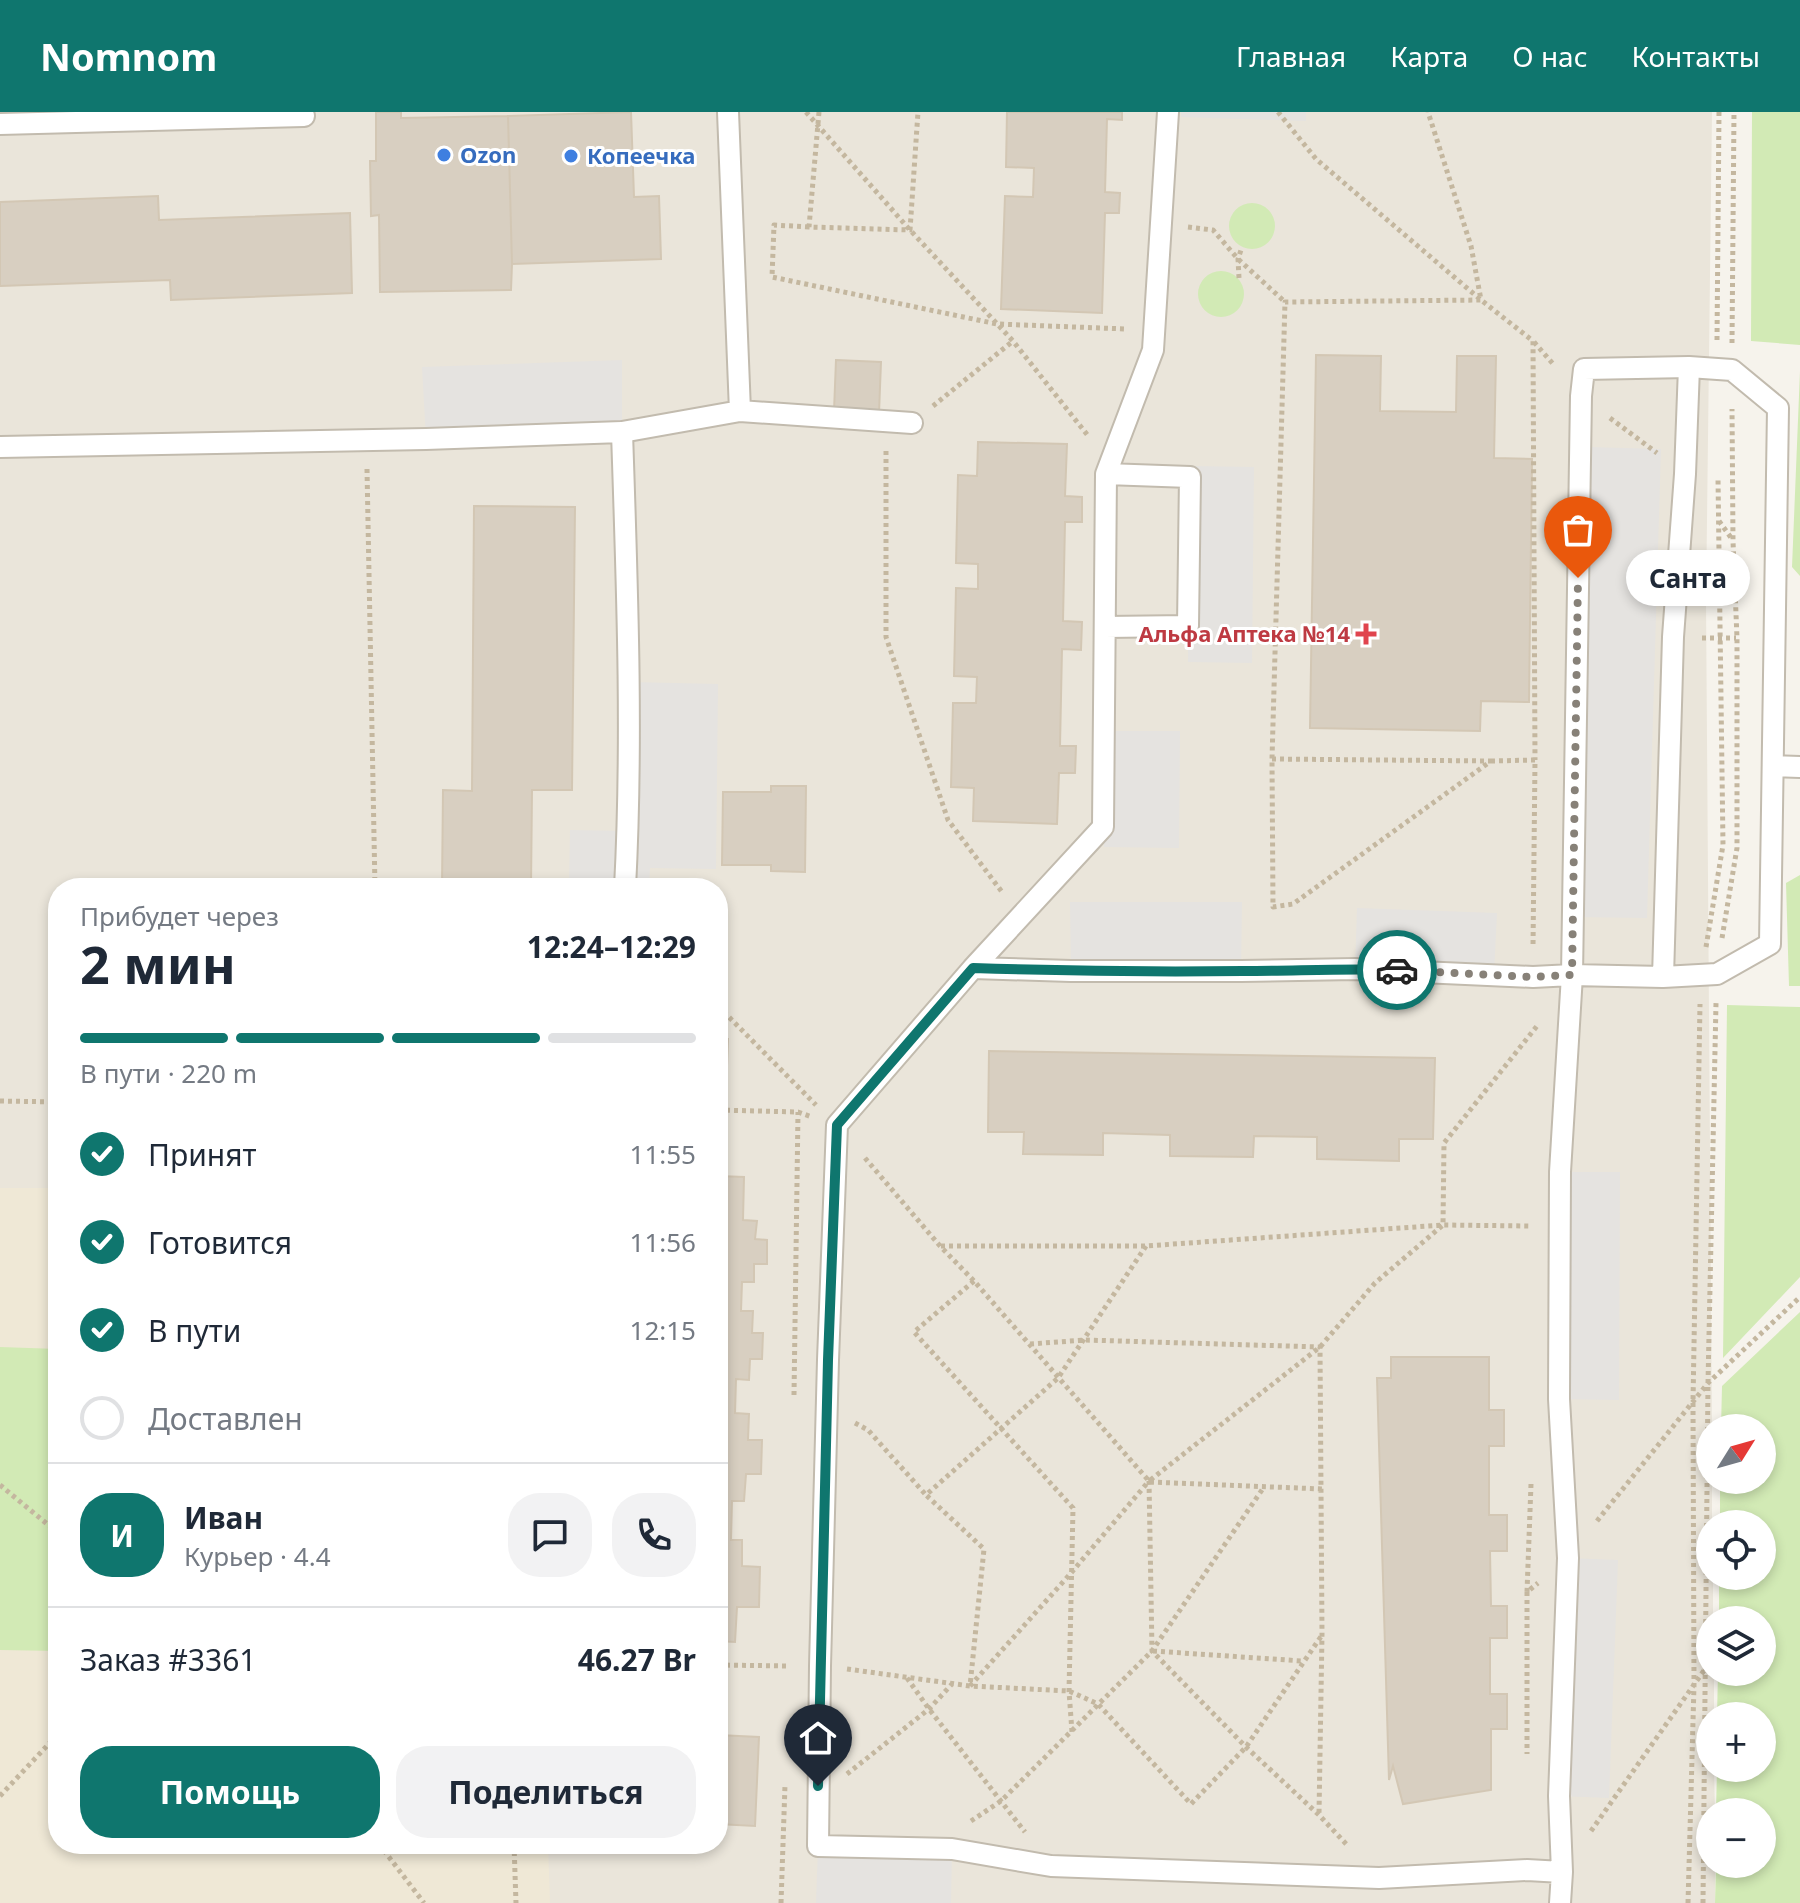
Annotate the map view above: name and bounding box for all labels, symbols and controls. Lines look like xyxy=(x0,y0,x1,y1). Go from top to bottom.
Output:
text: Nomnom xyxy=(40,30,217,82)
text: Главная xyxy=(1236,37,1346,75)
text: Карта xyxy=(1390,37,1468,75)
text: О нас xyxy=(1512,37,1588,75)
text: Контакты xyxy=(1632,37,1760,75)
place label: Ozon xyxy=(460,139,516,169)
place label: Копеечка xyxy=(587,140,695,170)
marker: Ozon xyxy=(435,146,453,164)
marker: Копеечка xyxy=(562,147,580,165)
pin xyxy=(1544,496,1612,578)
icon: bag xyxy=(1556,508,1600,552)
callout: Санта xyxy=(1626,550,1750,606)
text: Санта xyxy=(1649,560,1727,596)
place label: Альфа Аптека №14 xyxy=(1138,618,1350,648)
marker: Альфа Аптека №14 xyxy=(1357,625,1375,643)
text: Прибудет через xyxy=(80,898,279,934)
text: 12:24–12:29 xyxy=(527,926,696,967)
text: 2 мин xyxy=(80,928,236,999)
courier xyxy=(1357,930,1437,1010)
icon: car xyxy=(1375,948,1419,992)
text: В пути · 220 m xyxy=(80,1055,257,1091)
icon: check xyxy=(80,1132,124,1176)
text: Принят xyxy=(148,1134,257,1175)
text: 11:55 xyxy=(630,1136,696,1172)
icon: check xyxy=(80,1220,124,1264)
text: Готовится xyxy=(148,1222,292,1263)
text: 11:56 xyxy=(630,1224,696,1260)
icon: check xyxy=(80,1308,124,1352)
text: В пути xyxy=(148,1310,241,1351)
text: 12:15 xyxy=(630,1312,696,1348)
text: Доставлен xyxy=(148,1398,303,1439)
north arrow xyxy=(1696,1414,1776,1494)
map controls xyxy=(1696,1414,1776,1878)
button: chat xyxy=(508,1493,592,1577)
button: phone xyxy=(612,1493,696,1577)
text: Иван xyxy=(184,1497,263,1538)
button: locate xyxy=(1696,1510,1776,1590)
text: И xyxy=(110,1515,134,1556)
text: Курьер · 4.4 xyxy=(184,1538,331,1574)
button: layers xyxy=(1696,1606,1776,1686)
text: Заказ #3361 xyxy=(80,1639,256,1680)
text: 46.27 Br xyxy=(578,1639,696,1680)
button: + xyxy=(1696,1702,1776,1782)
pin xyxy=(784,1704,852,1786)
icon: home xyxy=(796,1716,840,1760)
button: Помощь xyxy=(80,1746,380,1838)
button: Поделиться xyxy=(396,1746,696,1838)
button: − xyxy=(1696,1798,1776,1878)

